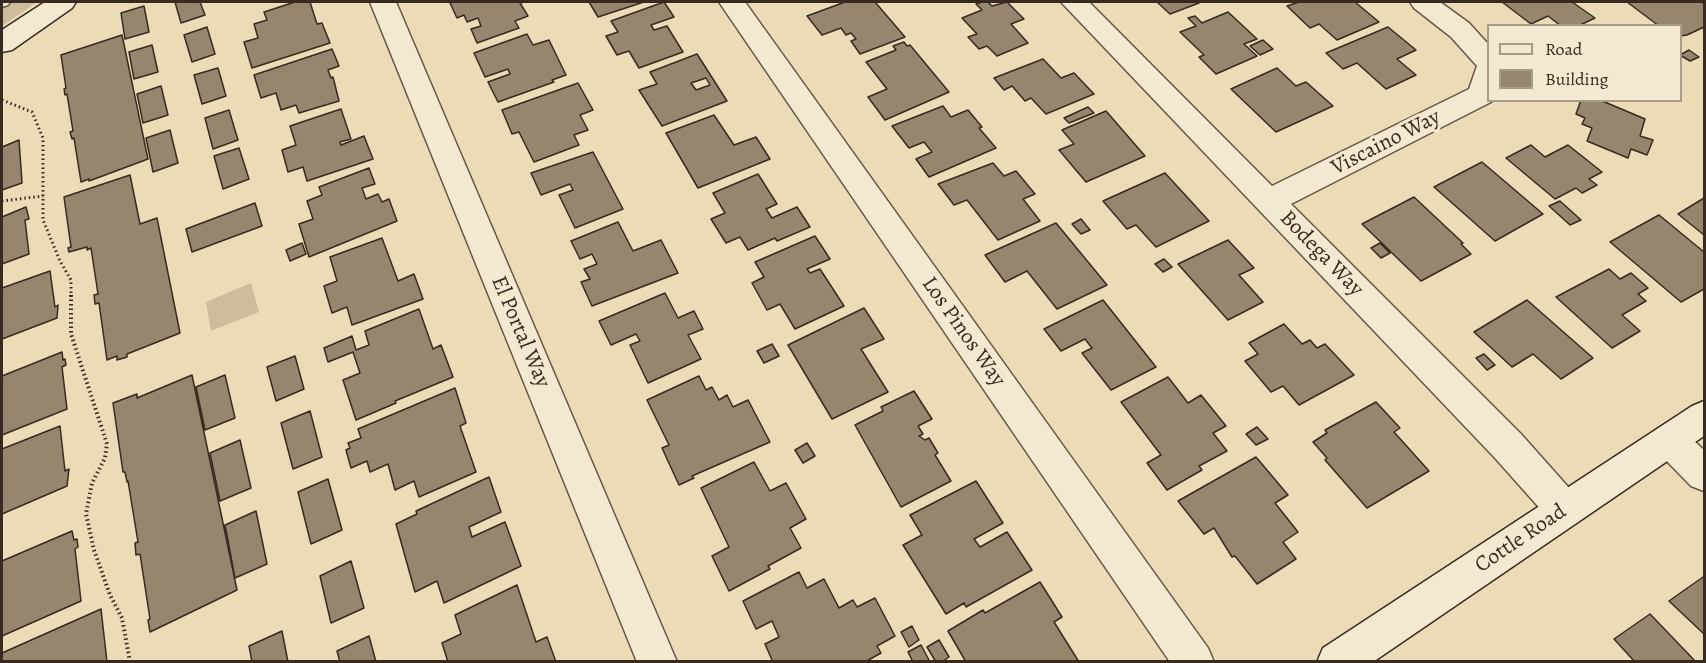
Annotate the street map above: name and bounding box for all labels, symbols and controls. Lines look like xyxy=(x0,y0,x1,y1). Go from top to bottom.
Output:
legend xyxy=(1487,24,1682,102)
text: Road xyxy=(1545,37,1582,61)
text: Building xyxy=(1545,67,1609,91)
street label: Viscaino Way xyxy=(1327,104,1445,182)
street label: Bodega Way xyxy=(1274,206,1368,302)
street label: El Portal Way xyxy=(485,272,555,392)
street label: Los Pinos Way xyxy=(915,272,1011,392)
street label: Cottle Road xyxy=(1470,499,1572,579)

